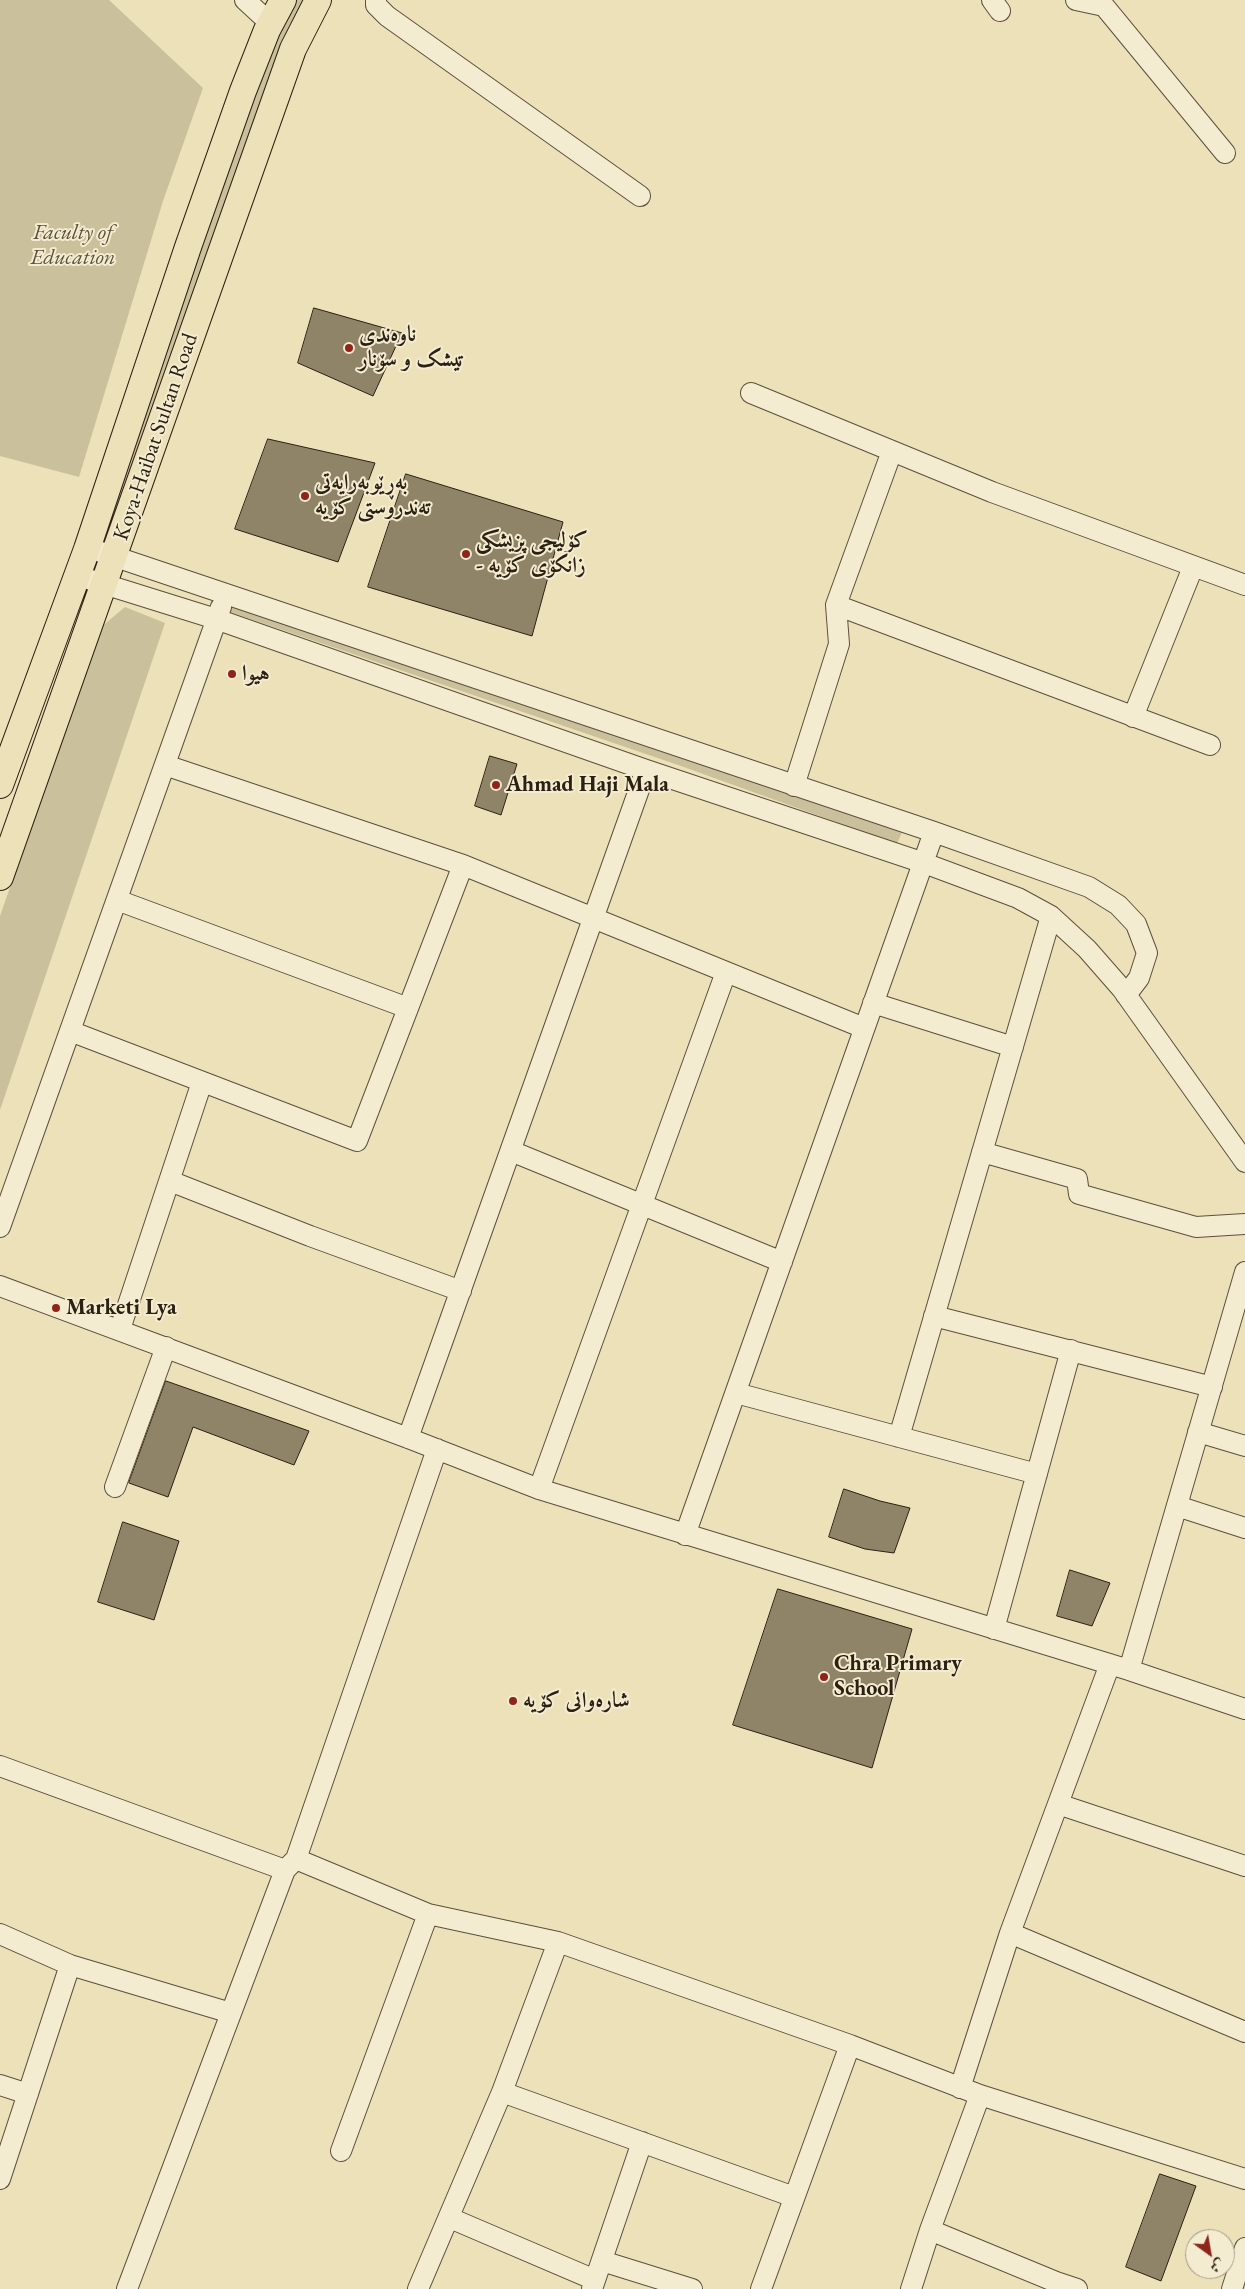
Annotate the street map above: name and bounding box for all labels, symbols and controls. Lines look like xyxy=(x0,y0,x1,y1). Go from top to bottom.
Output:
park label: Faculty of Education xyxy=(31,220,115,272)
place label: ناوەندی تیشک و سۆنار xyxy=(359,322,465,374)
street label: Koya-Haibat Sultan Road xyxy=(108,330,204,544)
marker: ناوەندی تیشک و سۆنار xyxy=(343,342,355,354)
place label: بەڕێوبەرایەتی تەندروستی کۆیە xyxy=(315,470,430,522)
marker: بەڕێوبەرایەتی تەندروستی کۆیە xyxy=(299,490,311,502)
place label: کۆلیجی پزیشکی - زانکۆی کۆیە xyxy=(476,528,588,580)
marker: کۆلیجی پزیشکی - زانکۆی کۆیە xyxy=(460,548,472,560)
place label: هیوا xyxy=(242,661,270,687)
marker: هیوا xyxy=(226,668,238,680)
place label: Ahmad Haji Mala xyxy=(506,772,669,798)
marker: Ahmad Haji Mala xyxy=(490,779,502,791)
place label: Marketi Lya xyxy=(66,1295,177,1321)
marker: Marketi Lya xyxy=(50,1302,62,1314)
place label: Chra Primary School xyxy=(834,1651,962,1702)
marker: Chra Primary School xyxy=(818,1671,830,1683)
place label: شارەوانی کۆیە xyxy=(523,1688,630,1714)
marker: شارەوانی کۆیە xyxy=(507,1695,519,1707)
north arrow xyxy=(1185,2229,1235,2279)
text: ش xyxy=(1207,2255,1228,2277)

